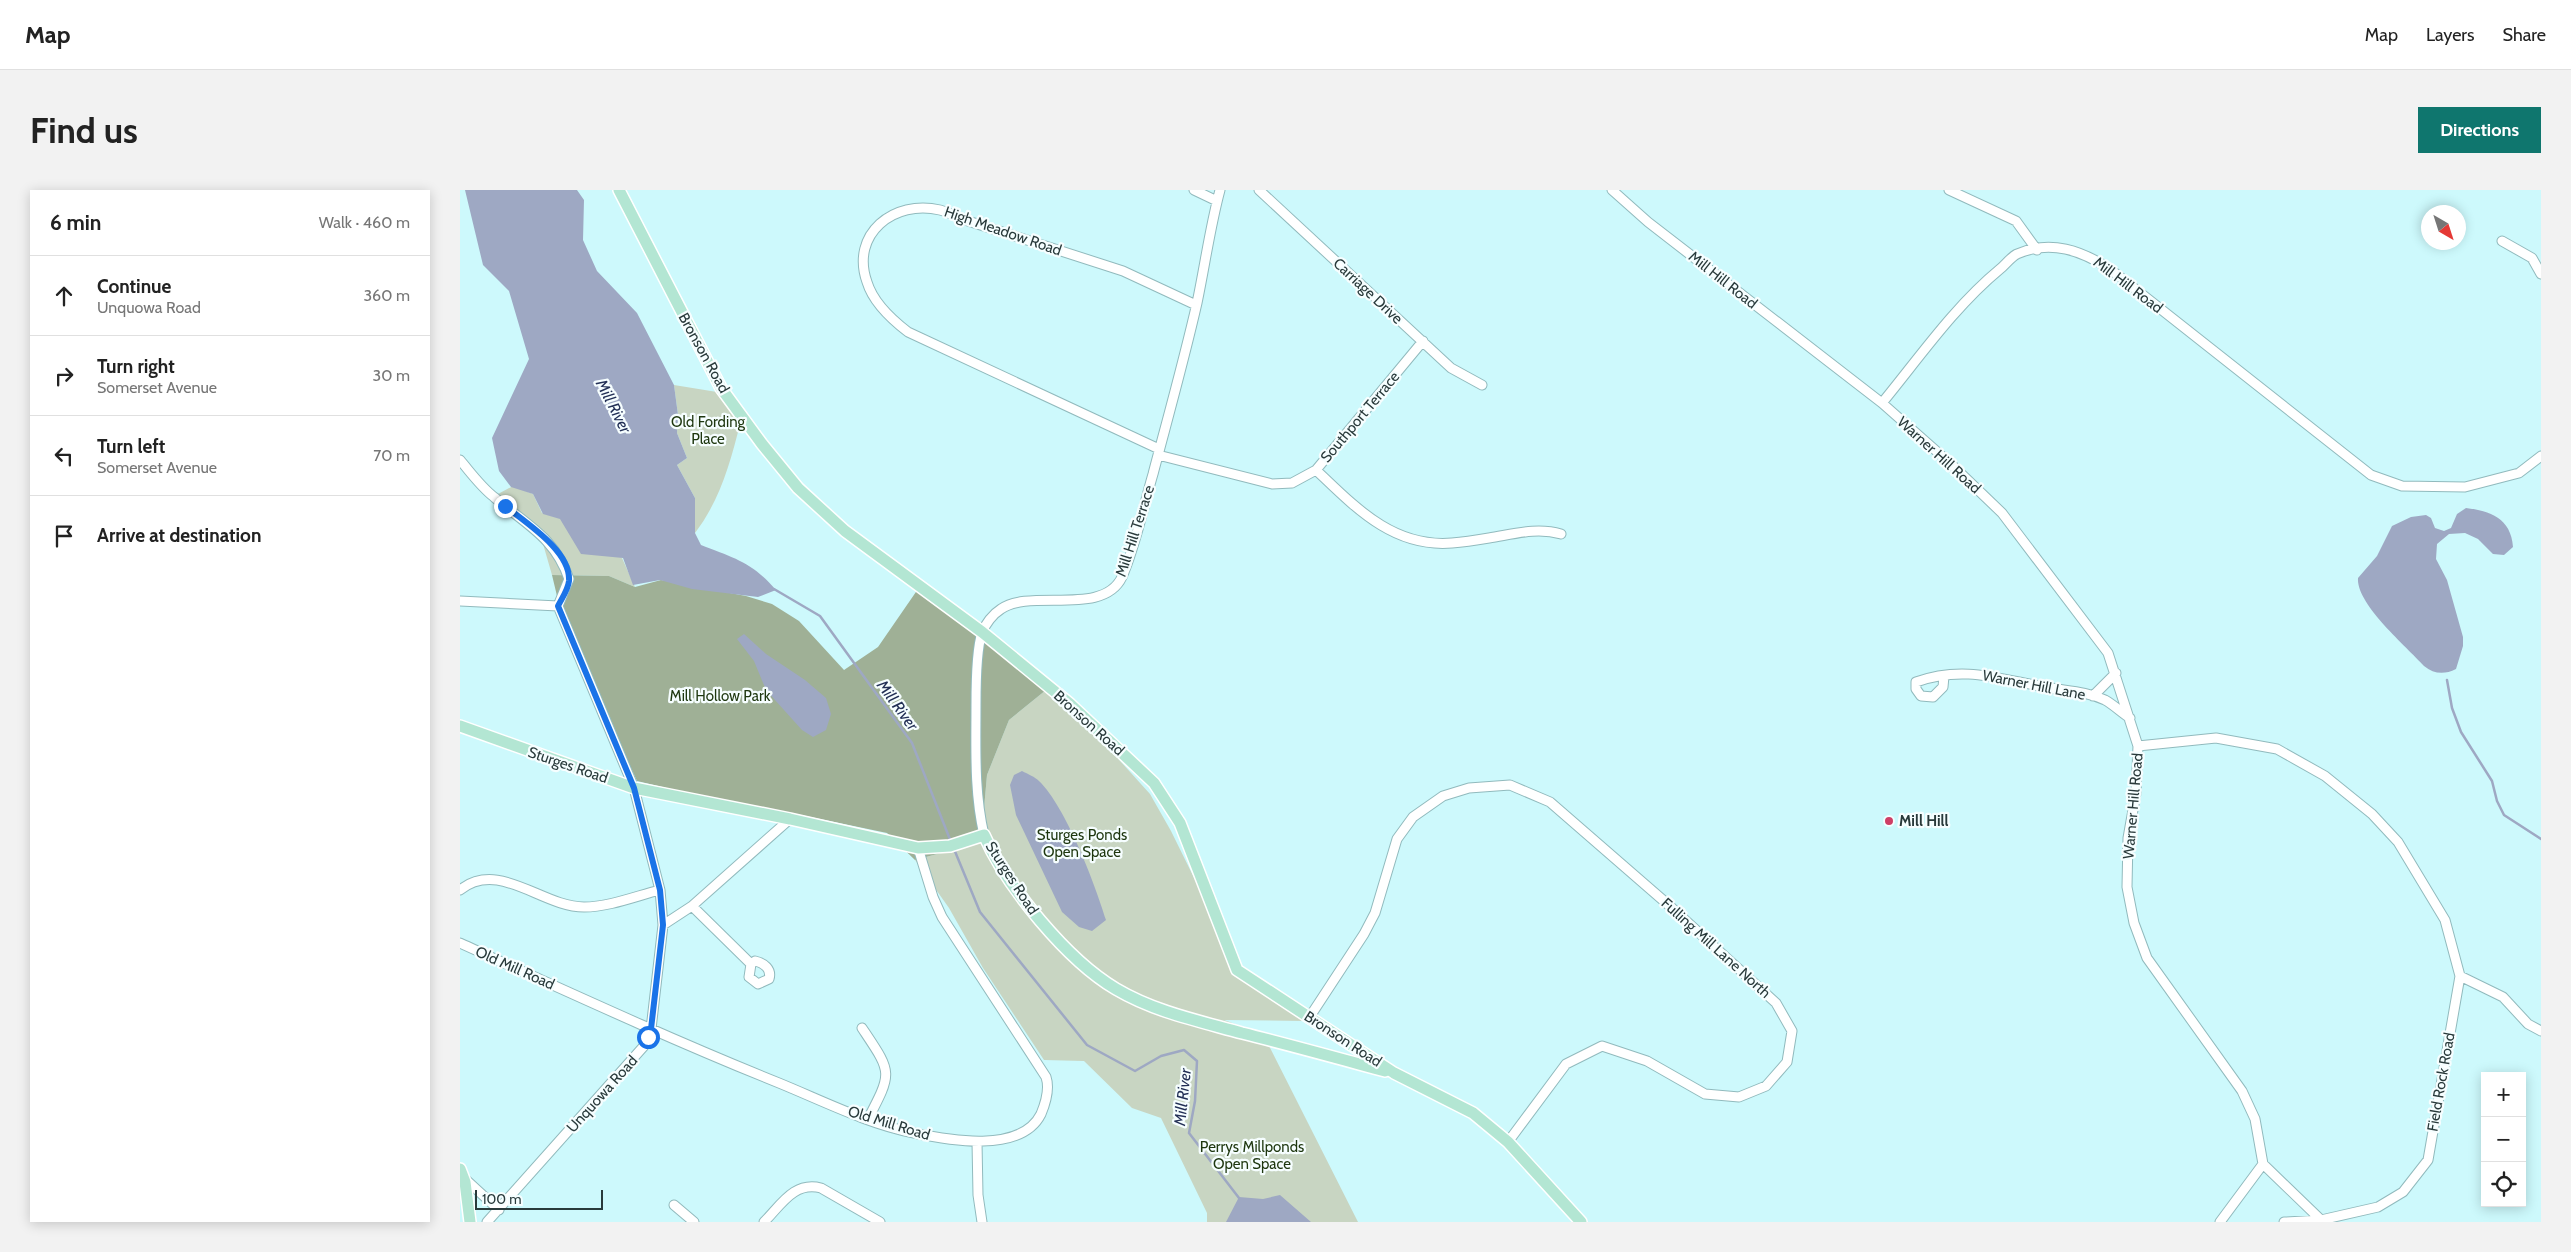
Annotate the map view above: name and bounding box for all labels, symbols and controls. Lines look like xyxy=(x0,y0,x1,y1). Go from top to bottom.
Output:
text: Map xyxy=(25,20,71,49)
text: Map xyxy=(2365,24,2398,46)
text: Layers xyxy=(2426,24,2475,46)
text: Share xyxy=(2503,24,2546,46)
button: Directions xyxy=(2418,107,2541,153)
text: Find us xyxy=(30,109,138,152)
street label: High Meadow Road xyxy=(942,203,1064,259)
north arrow xyxy=(2421,205,2466,250)
text: 6 min xyxy=(50,210,101,235)
text: Walk · 460 m xyxy=(319,213,410,232)
street label: Mill Hill Road xyxy=(1685,248,1761,312)
street label: Mill Hill Road xyxy=(2090,253,2166,317)
street label: Carriage Drive xyxy=(1330,254,1407,328)
text: Continue xyxy=(97,275,171,298)
icon: ahead xyxy=(50,282,78,310)
text: 360 m xyxy=(363,286,410,305)
text: Unquowa Road xyxy=(97,298,201,317)
street label: Bronson Road xyxy=(675,310,733,396)
text: Turn right xyxy=(97,355,175,378)
icon: right xyxy=(50,362,78,390)
text: 30 m xyxy=(373,366,410,385)
street label: Southport Terrace xyxy=(1317,368,1404,466)
water label: Mill River xyxy=(592,375,636,437)
text: Somerset Avenue xyxy=(97,378,217,397)
park label: Old Fording Place xyxy=(671,413,746,448)
street label: Warner Hill Road xyxy=(1893,413,1985,497)
text: Turn left xyxy=(97,435,165,458)
icon: left xyxy=(50,442,78,470)
text: 70 m xyxy=(373,446,410,465)
text: Somerset Avenue xyxy=(97,458,217,477)
street label: Mill Hill Terrace xyxy=(1112,483,1158,579)
route end xyxy=(494,495,517,518)
icon: arrive xyxy=(50,522,78,550)
text: Arrive at destination xyxy=(97,524,261,547)
street label: Warner Hill Lane xyxy=(1981,666,2087,704)
water label: Mill River xyxy=(872,676,923,735)
park label: Mill Hollow Park xyxy=(670,687,771,705)
street label: Bronson Road xyxy=(1050,687,1128,759)
street label: Sturges Road xyxy=(526,743,610,787)
street label: Warner Hill Road xyxy=(2119,752,2147,860)
place label: Mill Hill xyxy=(1899,812,1949,830)
marker: Mill Hill xyxy=(1883,815,1895,827)
park label: Sturges Ponds Open Space xyxy=(1037,826,1127,861)
street label: Sturges Road xyxy=(982,838,1042,918)
street label: Fulling Mill Lane North xyxy=(1658,894,1774,1002)
street label: Old Mill Road xyxy=(473,943,557,993)
street label: Bronson Road xyxy=(1301,1007,1385,1071)
route start xyxy=(637,1026,660,1049)
street label: Field Rock Road xyxy=(2423,1031,2459,1133)
street label: Unquowa Road xyxy=(563,1052,641,1136)
water label: Mill River xyxy=(1170,1066,1195,1128)
map controls xyxy=(2481,1072,2526,1207)
button: + xyxy=(2481,1072,2526,1117)
street label: Old Mill Road xyxy=(846,1102,932,1144)
button: − xyxy=(2481,1117,2526,1162)
park label: Perrys Millponds Open Space xyxy=(1200,1138,1304,1173)
button: locate xyxy=(2481,1162,2526,1207)
scale bar xyxy=(475,1187,602,1210)
text: 100 m xyxy=(482,1190,522,1208)

